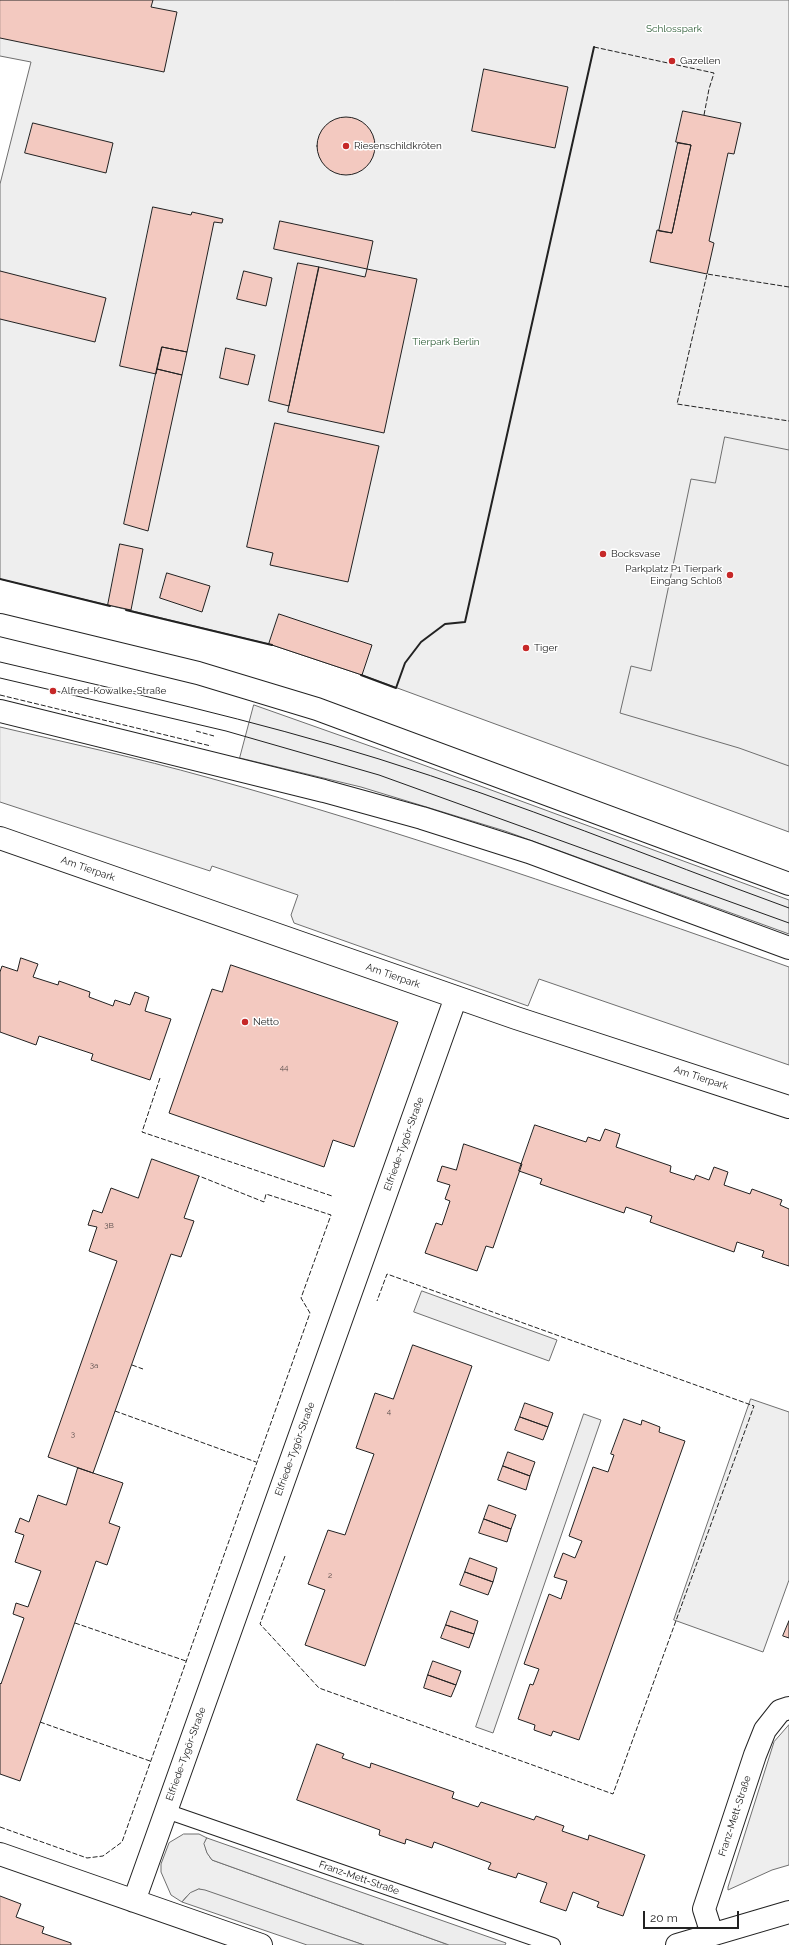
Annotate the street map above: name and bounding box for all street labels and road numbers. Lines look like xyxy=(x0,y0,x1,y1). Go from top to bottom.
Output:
street label: Am Tierpark xyxy=(59,854,117,884)
street label: Am Tierpark xyxy=(364,961,422,991)
street label: Am Tierpark xyxy=(672,1064,730,1092)
street label: Elfriede-Tygör-Straße xyxy=(381,1095,427,1193)
street label: Elfriede-Tygör-Straße xyxy=(272,1400,318,1498)
street label: Elfriede-Tygör-Straße xyxy=(163,1705,209,1803)
street label: Franz-Mett-Straße xyxy=(716,1774,754,1858)
street label: Franz-Mett-Straße xyxy=(317,1859,401,1897)

